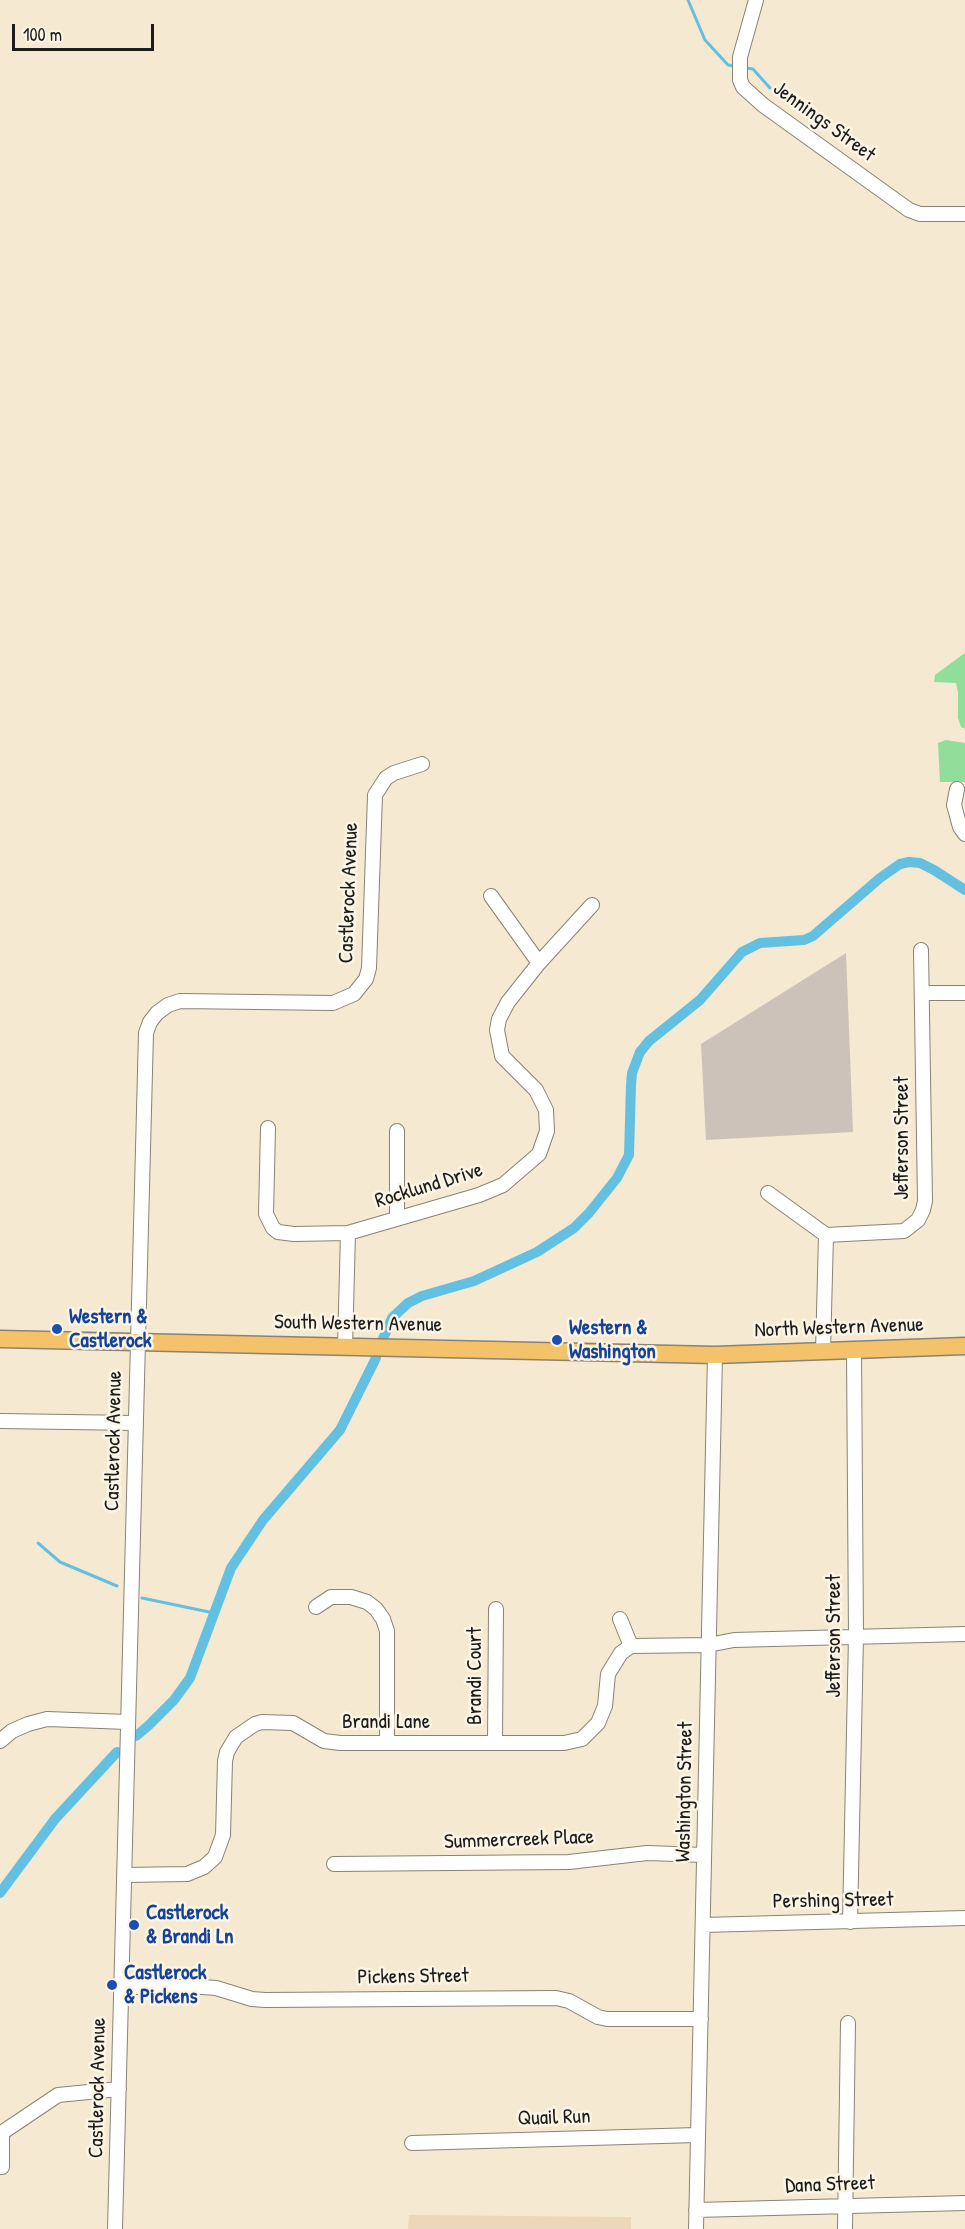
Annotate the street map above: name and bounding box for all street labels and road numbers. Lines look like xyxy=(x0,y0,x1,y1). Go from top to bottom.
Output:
street label: Jennings Street xyxy=(768,76,880,168)
street label: Castlerock Avenue xyxy=(334,822,364,964)
street label: Jefferson Street xyxy=(889,1076,915,1200)
street label: Rocklund Drive xyxy=(372,1158,486,1214)
street label: South Western Avenue xyxy=(274,1310,442,1338)
street label: North Western Avenue xyxy=(754,1312,924,1344)
street label: Castlerock Avenue xyxy=(100,1371,128,1511)
street label: Jefferson Street xyxy=(821,1574,847,1698)
street label: Brandi Court xyxy=(462,1627,488,1725)
street label: Brandi Lane xyxy=(342,1709,430,1735)
street label: Washington Street xyxy=(671,1722,699,1862)
street label: Summercreek Place xyxy=(444,1825,594,1855)
street label: Pershing Street xyxy=(772,1887,894,1915)
street label: Pickens Street xyxy=(357,1963,469,1991)
street label: Castlerock Avenue xyxy=(84,2018,112,2158)
street label: Quail Run xyxy=(517,2104,591,2132)
street label: Dana Street xyxy=(785,2171,875,2199)

